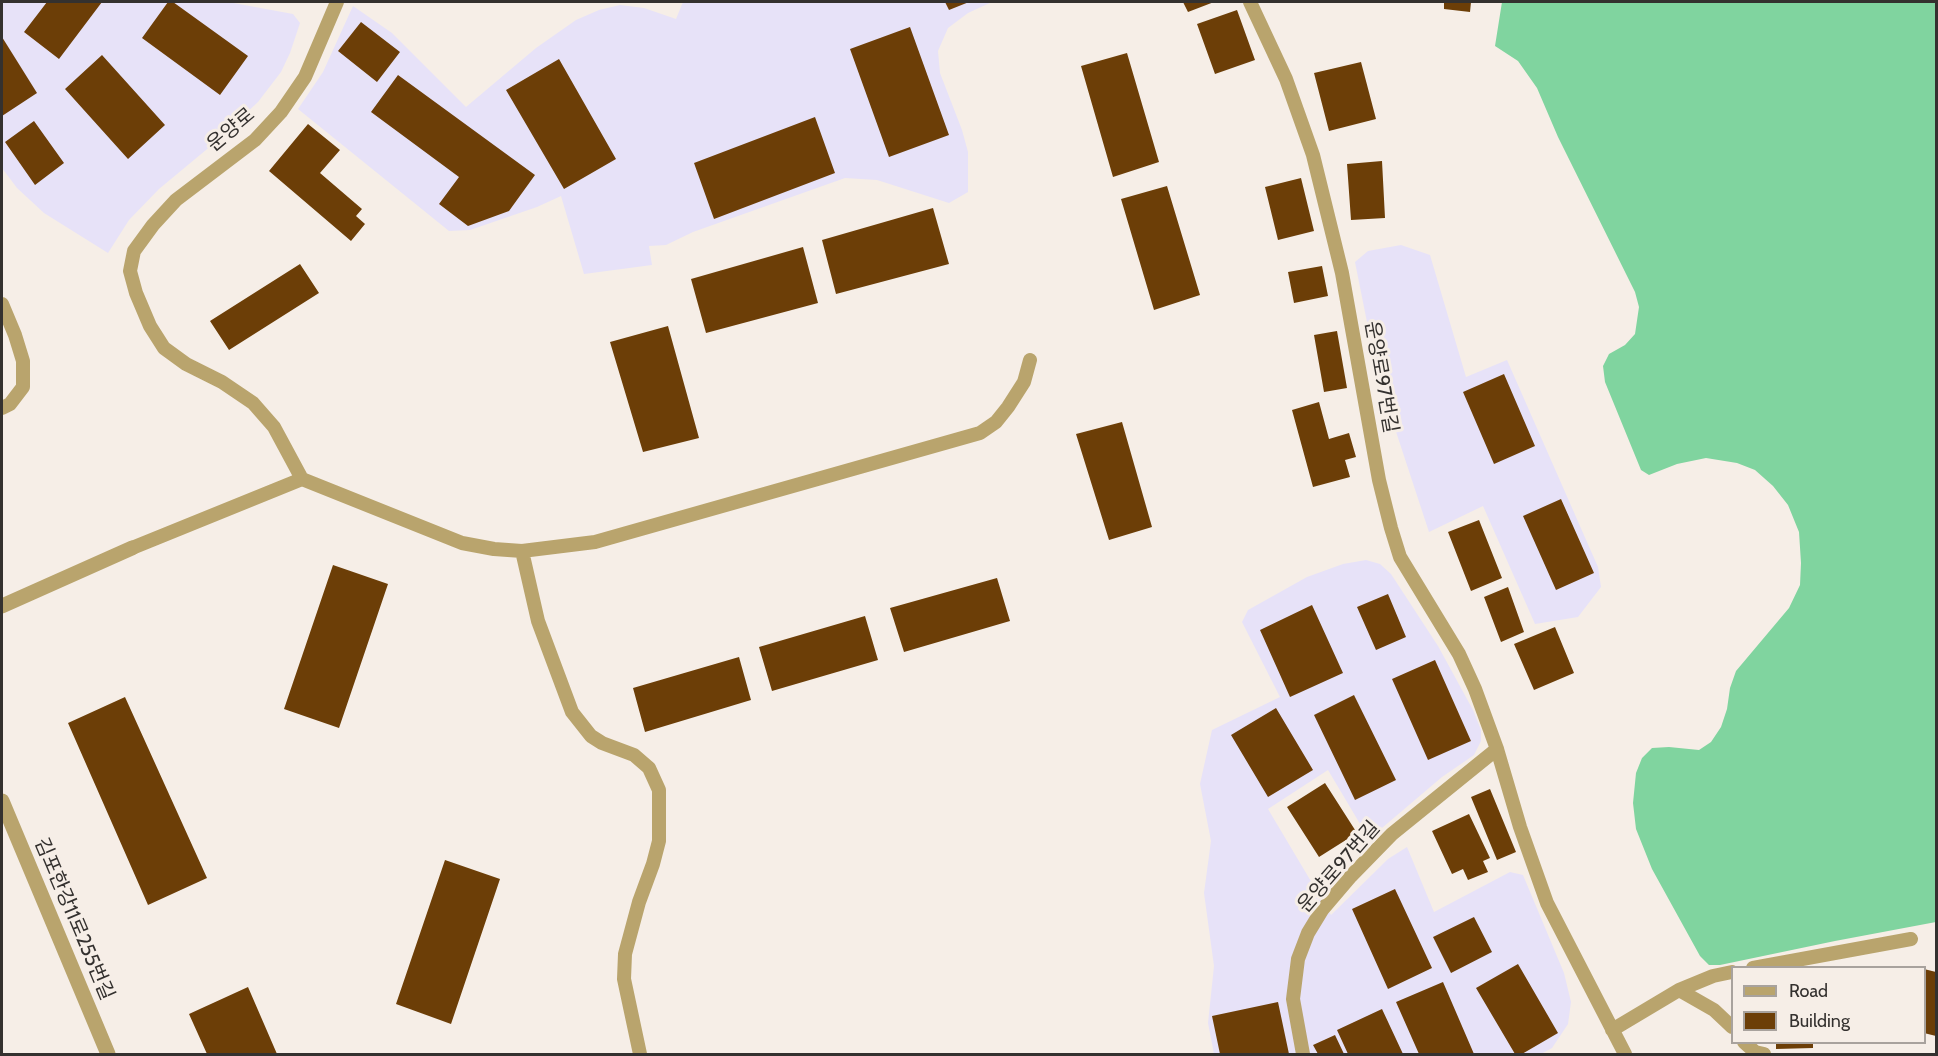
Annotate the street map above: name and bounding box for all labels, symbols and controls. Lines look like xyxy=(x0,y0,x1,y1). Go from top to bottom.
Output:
street label: 운양로 xyxy=(202,103,260,157)
street label: 운양로97번길 xyxy=(1359,319,1403,435)
street label: 운양로97번길 xyxy=(1293,816,1385,918)
street label: 김포한강11로255번길 xyxy=(29,834,119,1004)
legend xyxy=(1731,966,1926,1044)
text: Road xyxy=(1789,980,1828,1002)
text: Building xyxy=(1789,1010,1850,1032)

